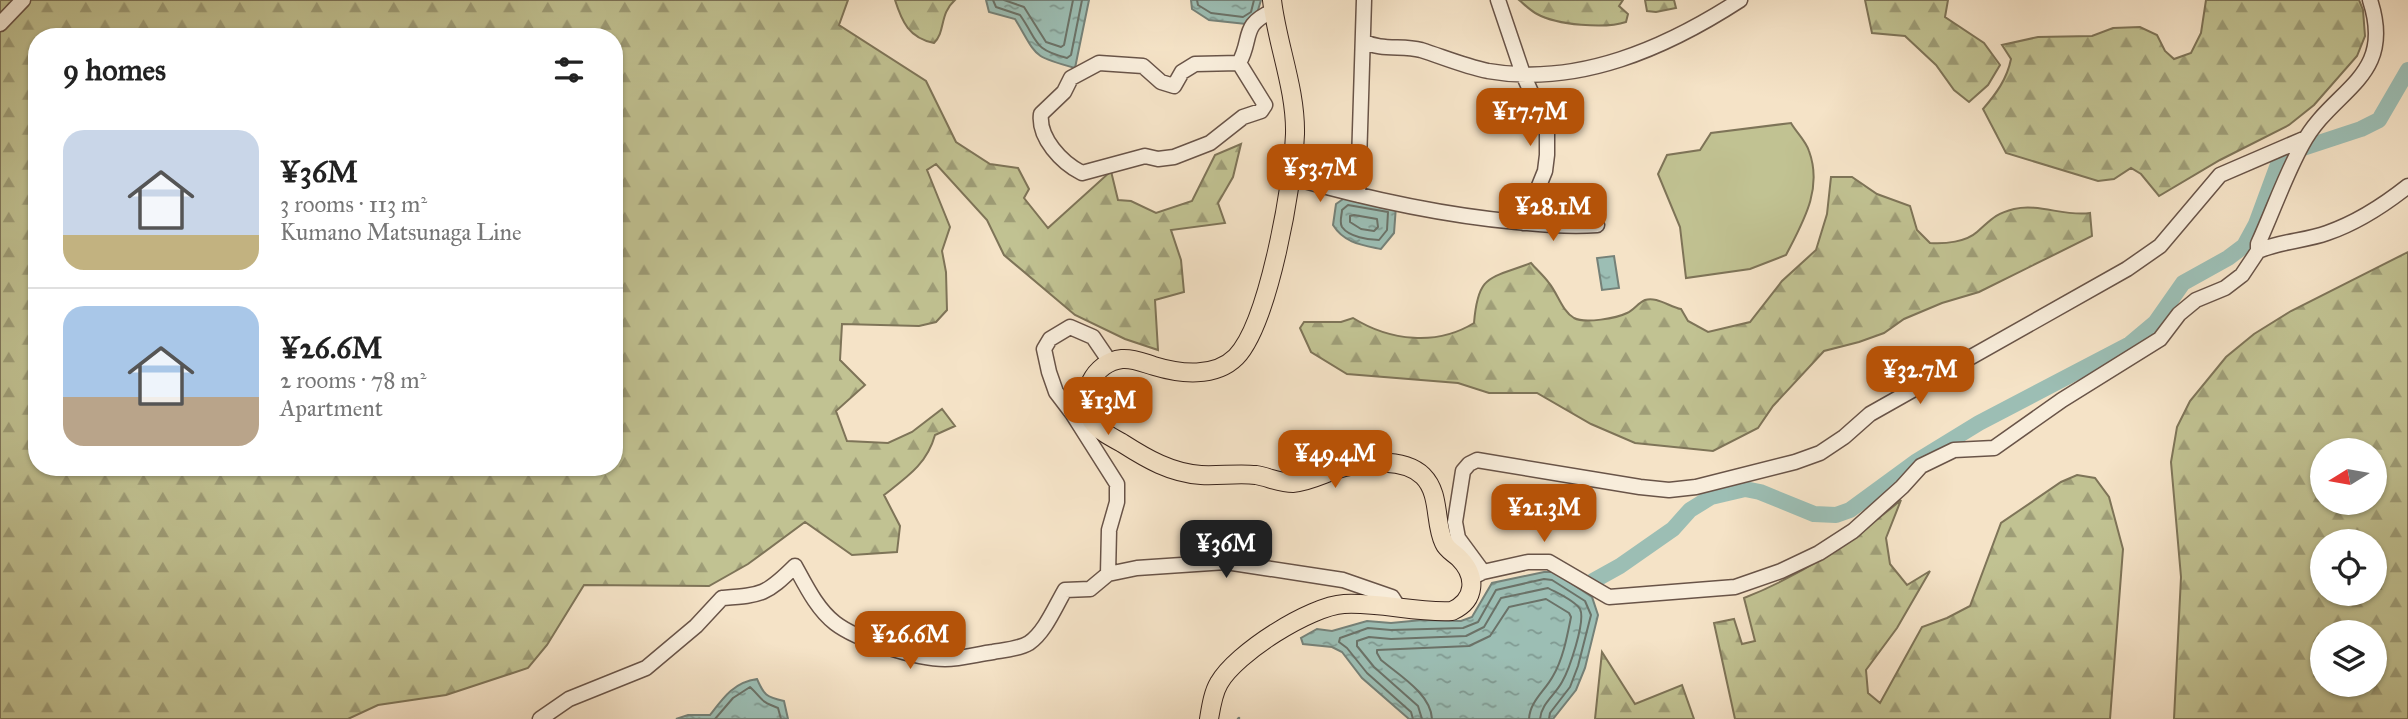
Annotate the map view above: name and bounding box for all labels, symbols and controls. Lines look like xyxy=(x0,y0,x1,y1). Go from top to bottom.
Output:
icon: filters xyxy=(550,51,588,89)
text: 9 homes xyxy=(63,52,166,88)
pin: ¥17.7M xyxy=(1473,88,1587,148)
text: ¥17.7M xyxy=(1492,97,1568,125)
pin: ¥53.7M xyxy=(1263,144,1377,204)
text: ¥53.7M xyxy=(1283,153,1357,181)
text: ¥36M xyxy=(280,154,358,190)
icon: home xyxy=(119,158,203,242)
pin: ¥28.1M xyxy=(1496,184,1610,243)
text: 3 rooms · 113 m² xyxy=(280,190,427,218)
text: ¥28.1M xyxy=(1515,192,1591,220)
text: Kumano Matsunaga Line xyxy=(280,218,522,246)
text: ¥26.6M xyxy=(280,330,382,366)
icon: home xyxy=(119,334,203,418)
pin: ¥32.7M xyxy=(1863,346,1977,406)
text: ¥32.7M xyxy=(1882,355,1958,383)
text: 2 rooms · 78 m² xyxy=(280,366,426,394)
pin: ¥13M xyxy=(1067,378,1149,437)
text: ¥13M xyxy=(1079,386,1137,414)
text: Apartment xyxy=(280,394,383,422)
pin: ¥49.4M xyxy=(1278,430,1392,490)
north arrow xyxy=(2310,438,2387,514)
map controls xyxy=(2310,438,2387,697)
text: ¥49.4M xyxy=(1294,439,1376,467)
pin: ¥21.3M xyxy=(1487,484,1601,544)
text: ¥21.3M xyxy=(1507,493,1581,521)
pin: ¥36M xyxy=(1185,520,1267,580)
text: ¥36M xyxy=(1196,529,1256,557)
button: locate xyxy=(2310,529,2387,606)
pin: ¥26.6M xyxy=(853,612,967,671)
text: ¥26.6M xyxy=(871,620,949,648)
button: layers xyxy=(2310,620,2387,697)

